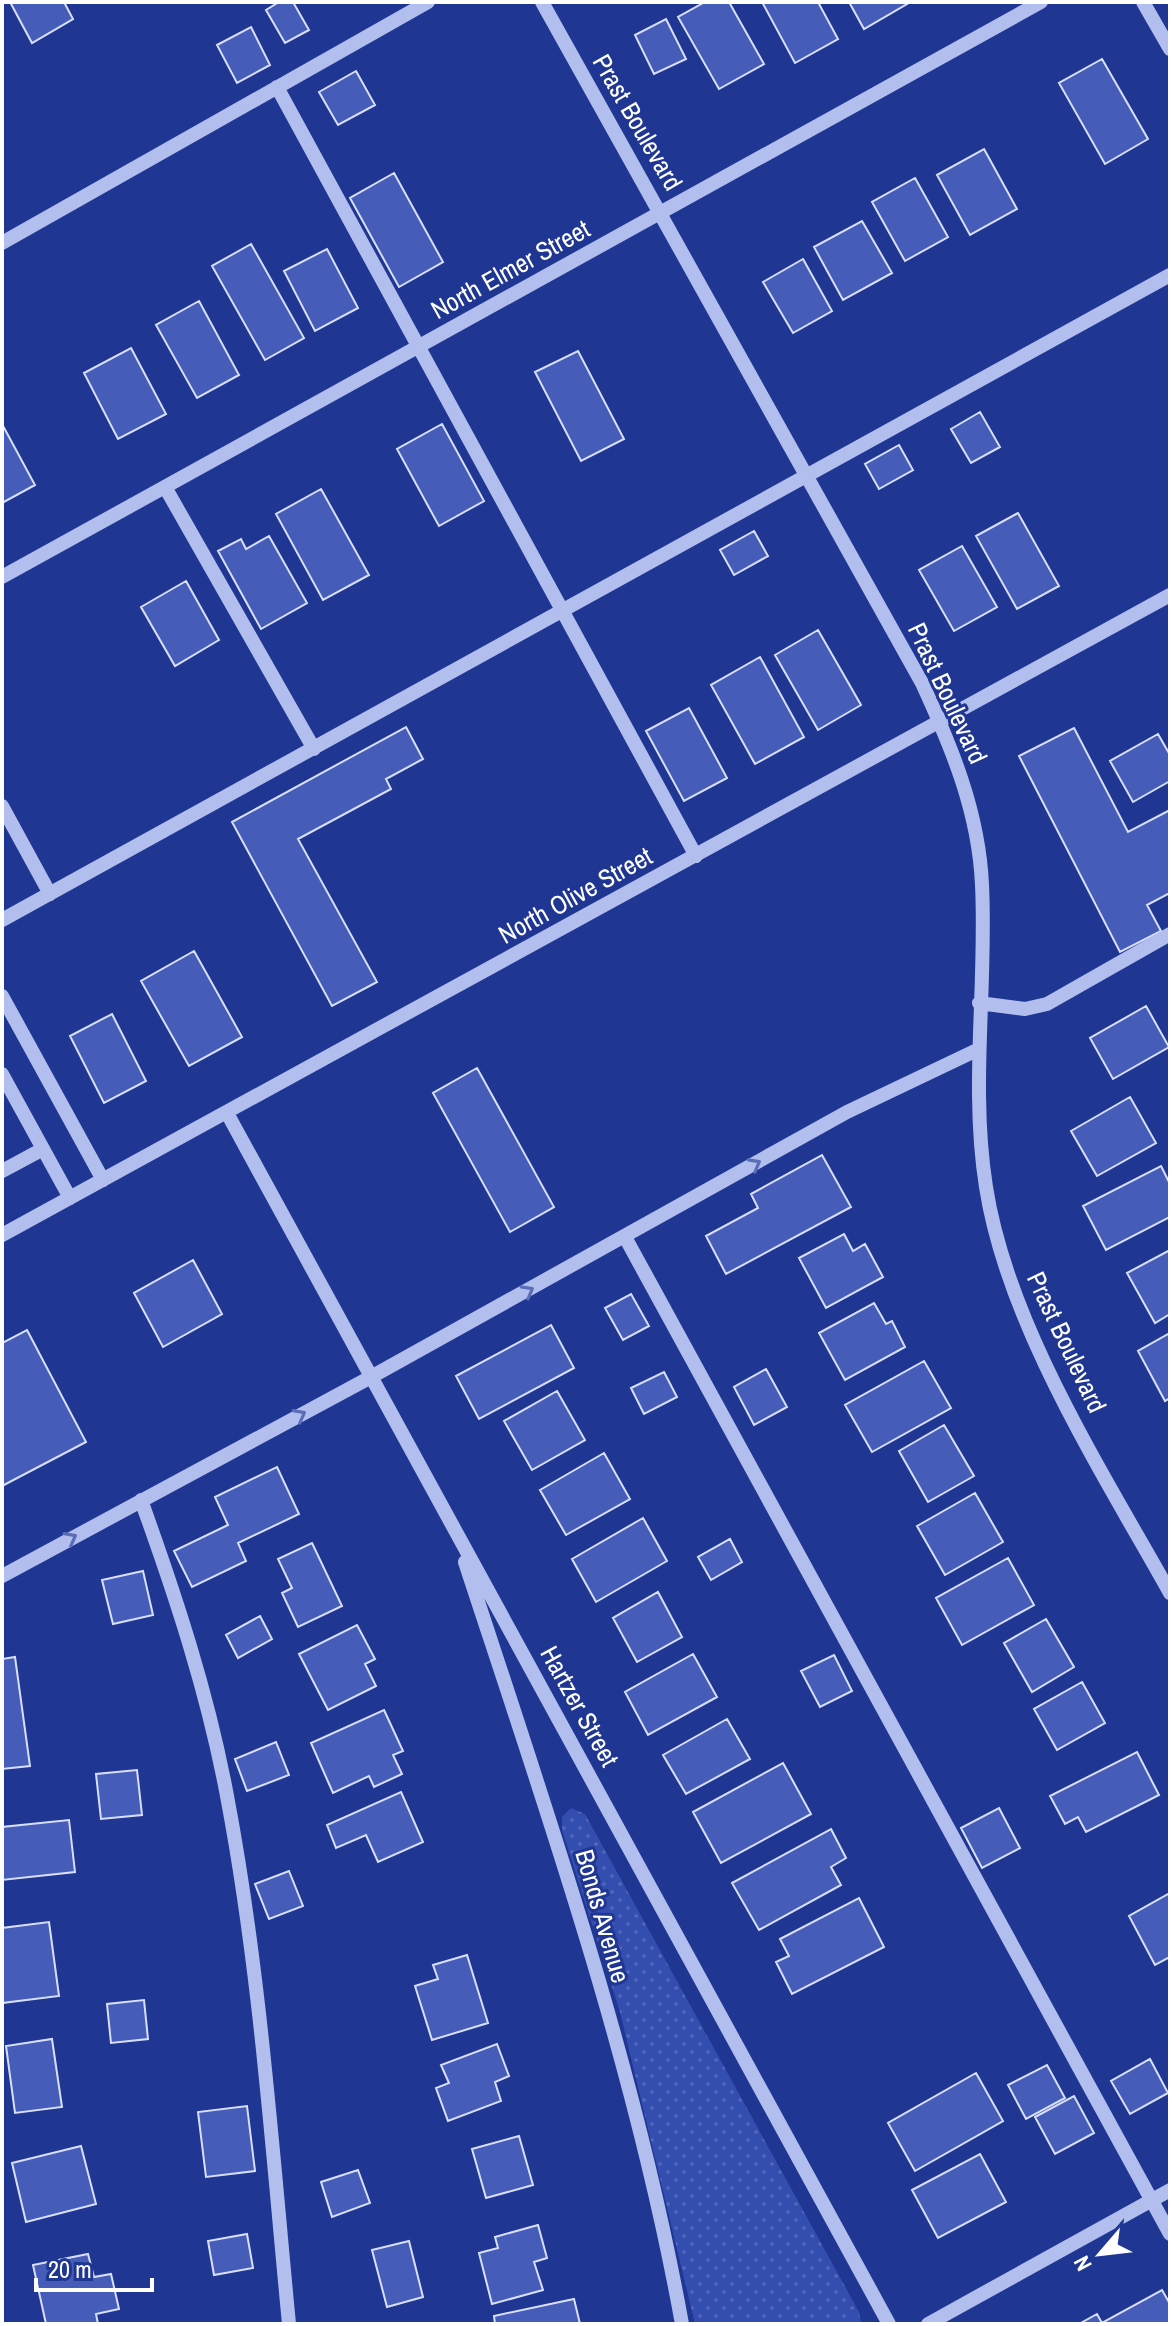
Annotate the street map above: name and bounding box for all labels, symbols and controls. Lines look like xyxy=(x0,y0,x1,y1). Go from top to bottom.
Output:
street label: Prast Boulevard xyxy=(585,48,691,196)
street label: North Elmer Street xyxy=(424,211,596,327)
street label: Prast Boulevard xyxy=(900,617,996,769)
street label: North Olive Street xyxy=(492,838,658,952)
one-way arrow xyxy=(746,1158,761,1174)
street label: Prast Boulevard xyxy=(1019,1266,1115,1418)
one-way arrow xyxy=(519,1285,534,1300)
one-way arrow xyxy=(291,1410,306,1425)
one-way arrow xyxy=(62,1533,77,1548)
street label: Hartzer Street xyxy=(533,1639,628,1773)
street label: Bonds Avenue xyxy=(567,1845,639,1987)
north arrow xyxy=(1060,2214,1140,2294)
scale bar xyxy=(36,2242,152,2292)
text: N xyxy=(1066,2251,1099,2276)
text: 20 m xyxy=(48,2253,92,2285)

